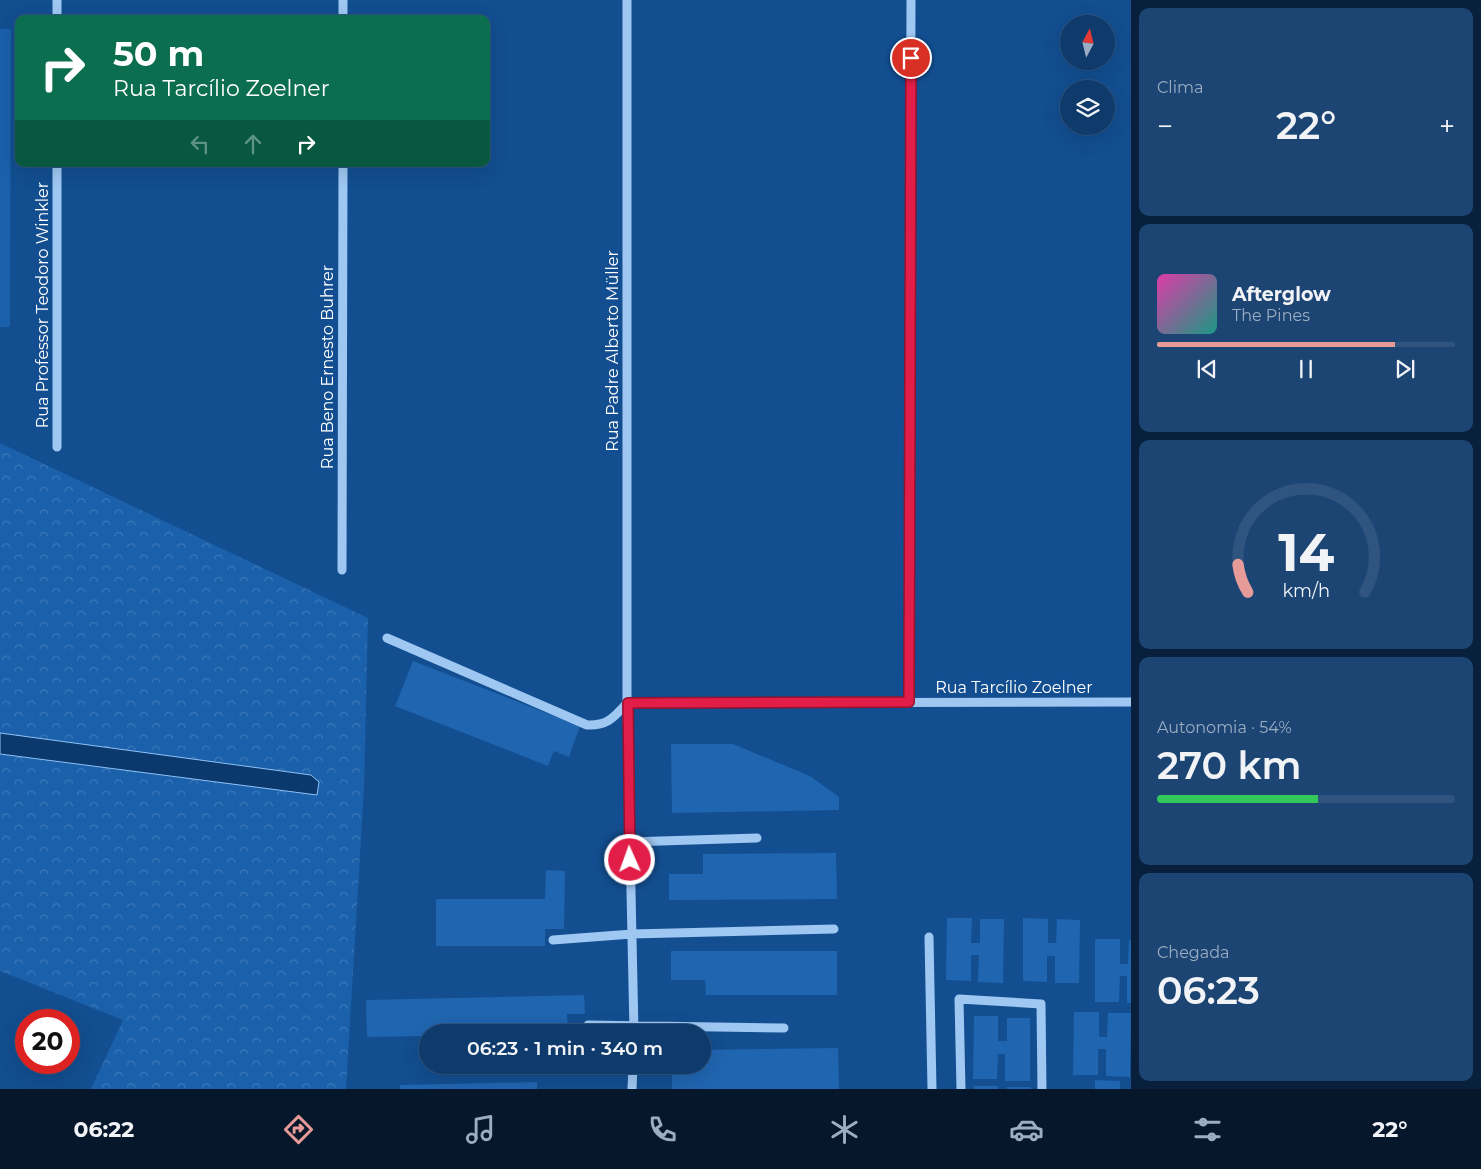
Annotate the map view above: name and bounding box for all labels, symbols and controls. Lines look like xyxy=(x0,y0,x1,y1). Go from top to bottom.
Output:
north arrow xyxy=(1060,15,1115,70)
map controls xyxy=(1060,15,1115,135)
text: 50 m xyxy=(113,32,204,75)
icon: right xyxy=(30,35,95,100)
pin xyxy=(890,37,932,79)
icon: arrive xyxy=(897,44,925,72)
text: Rua Tarcílio Zoelner xyxy=(113,75,329,102)
text: Clima xyxy=(1157,78,1203,97)
button: layers xyxy=(1060,80,1115,135)
text: 22° xyxy=(1276,102,1336,149)
text: − xyxy=(1157,109,1173,143)
text: + xyxy=(1439,109,1455,143)
icon: left xyxy=(186,130,214,158)
icon: ahead xyxy=(239,130,267,158)
icon: right xyxy=(292,130,320,158)
street label: Rua Professor Teodoro Winkler xyxy=(33,182,52,428)
street label: Rua Padre Alberto Müller xyxy=(603,250,622,452)
street label: Rua Beno Ernesto Buhrer xyxy=(318,265,337,469)
text: Afterglow xyxy=(1232,283,1331,306)
text: The Pines xyxy=(1232,306,1310,325)
icon: previous xyxy=(1193,355,1221,383)
icon: pause xyxy=(1292,355,1320,383)
icon: next xyxy=(1391,355,1419,383)
text: 14 xyxy=(1278,521,1334,584)
text: km/h xyxy=(1282,580,1330,601)
street label: Rua Tarcílio Zoelner xyxy=(935,678,1093,697)
text: Autonomia · 54% xyxy=(1157,718,1292,737)
text: 270 km xyxy=(1157,742,1301,789)
position arrow xyxy=(603,833,655,885)
text: Chegada xyxy=(1157,943,1230,962)
text: 06:23 xyxy=(1157,967,1260,1014)
speed limit sign: 20 xyxy=(15,1009,80,1074)
text: 06:23 · 1 min · 340 m xyxy=(467,1037,663,1060)
icon: directions xyxy=(281,1112,316,1147)
icon: music xyxy=(463,1112,498,1147)
icon: phone xyxy=(645,1112,680,1147)
icon: climate xyxy=(827,1112,862,1147)
icon: car xyxy=(1009,1112,1044,1147)
icon: filters xyxy=(1190,1112,1225,1147)
text: 06:22 xyxy=(73,1116,134,1143)
text: 22° xyxy=(1372,1116,1408,1143)

